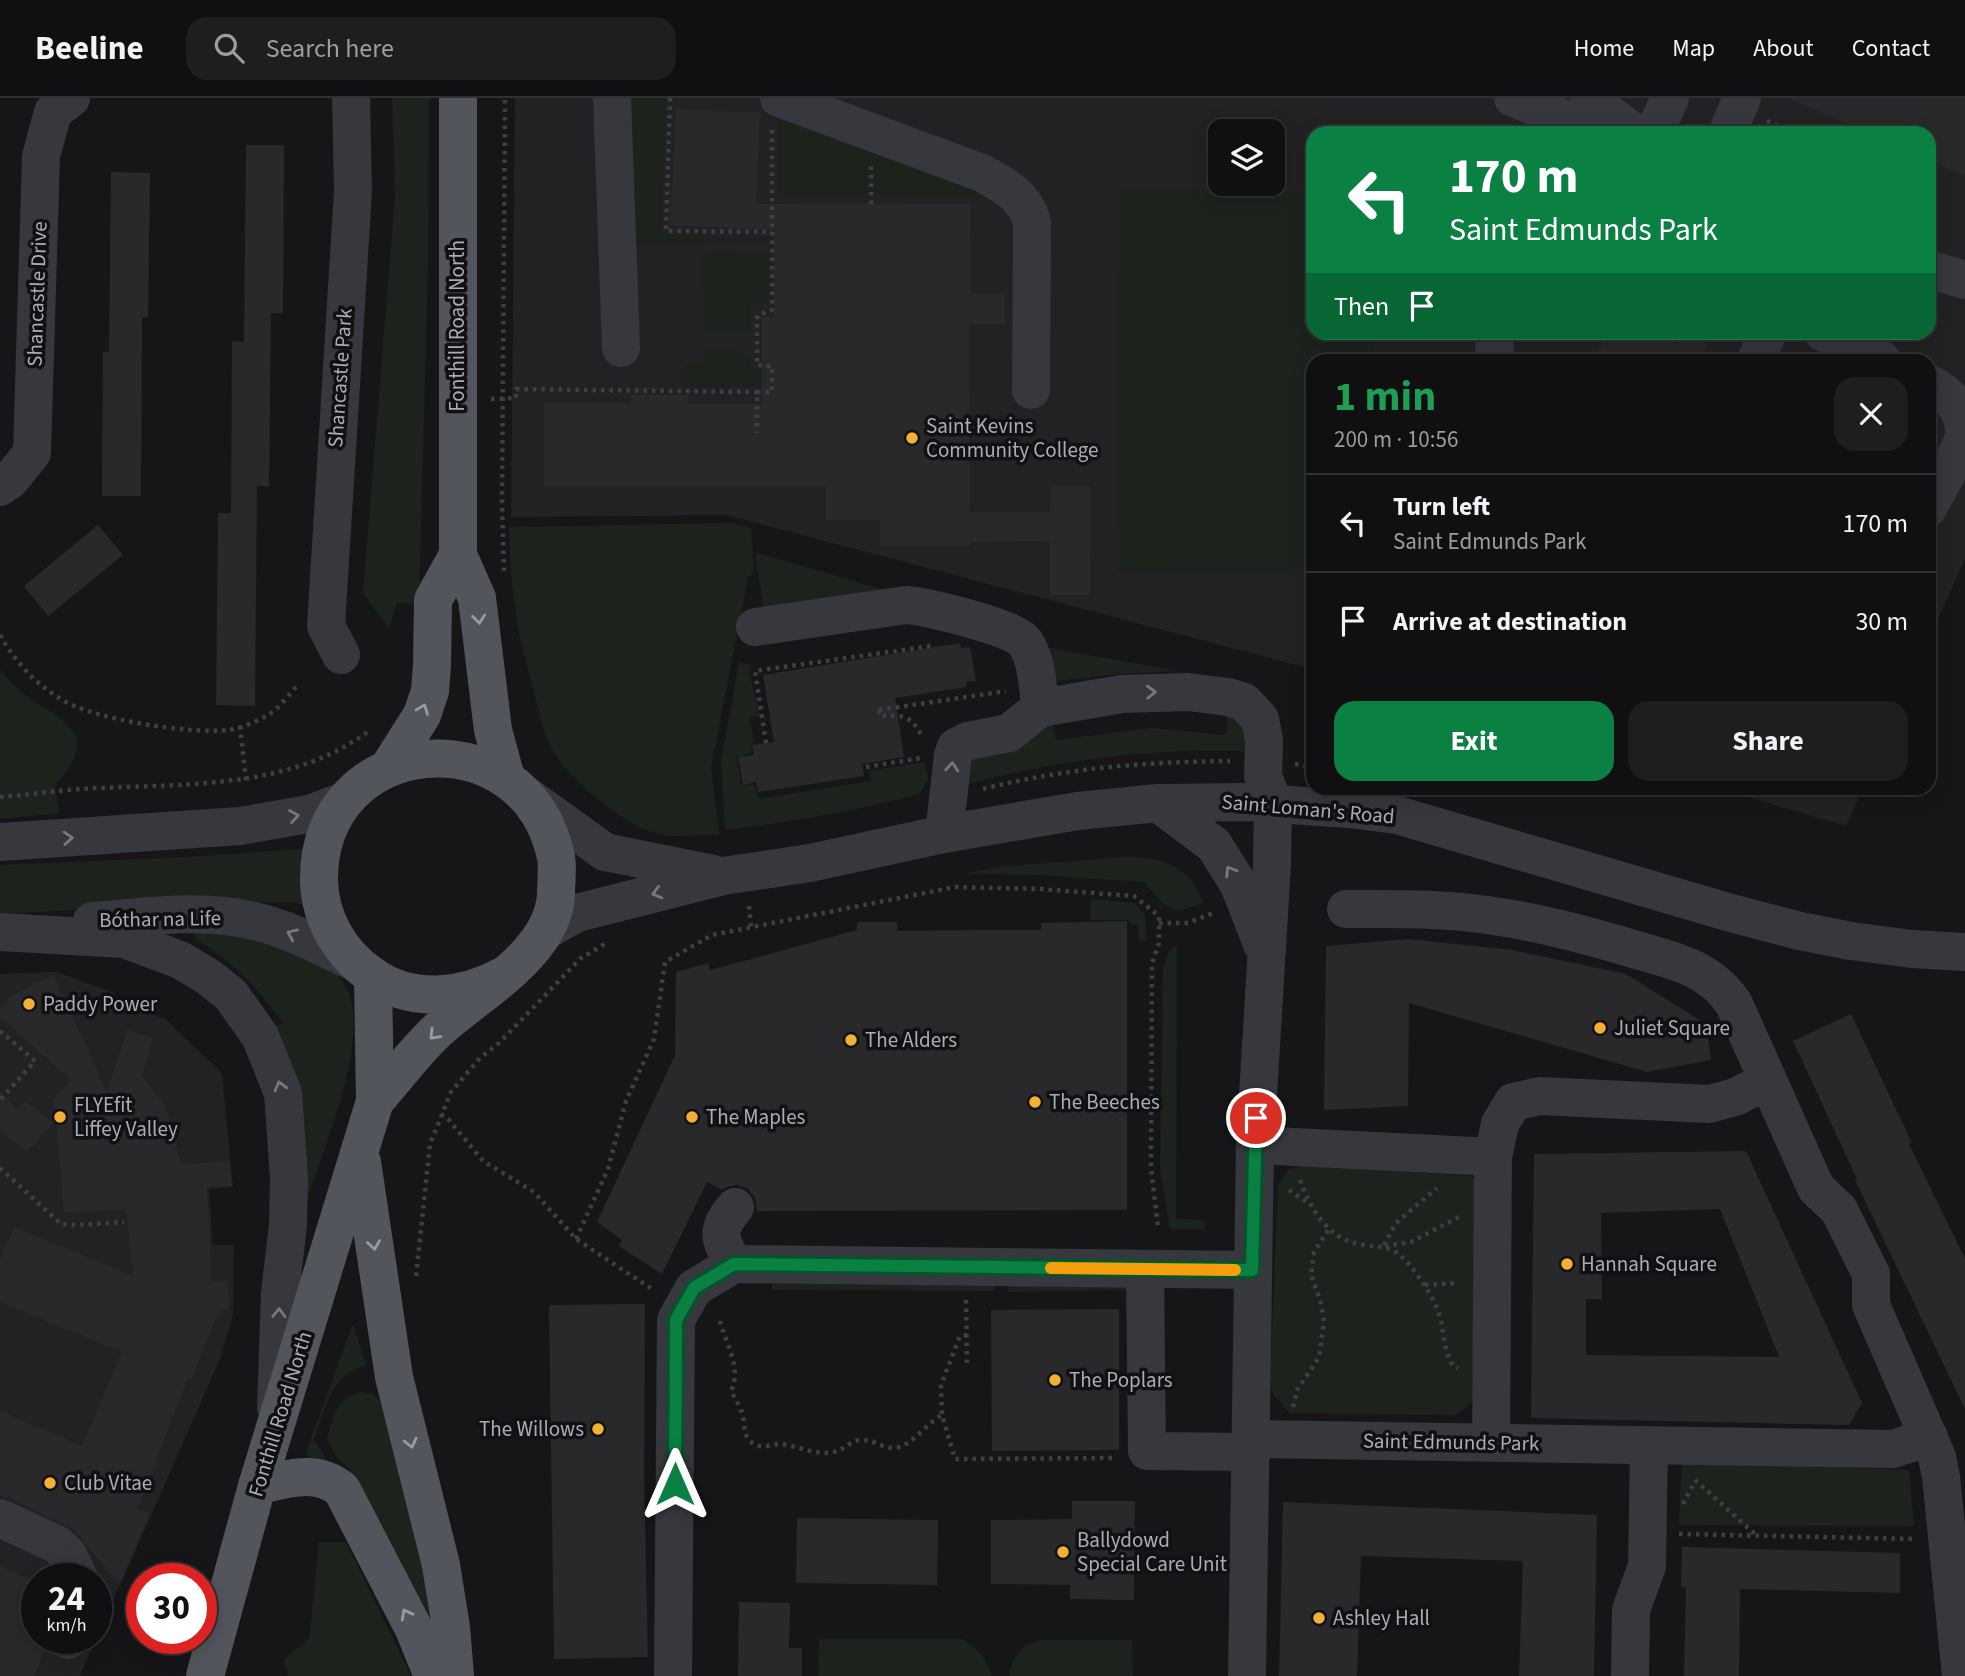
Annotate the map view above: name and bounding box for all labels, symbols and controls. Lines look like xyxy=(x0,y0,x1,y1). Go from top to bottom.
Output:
search box xyxy=(186,17,676,80)
text: Beeline xyxy=(35,25,144,72)
icon: search xyxy=(210,29,248,67)
text: Search here xyxy=(266,30,394,67)
text: Home xyxy=(1574,31,1634,66)
text: Map xyxy=(1672,31,1715,66)
text: About xyxy=(1753,31,1814,66)
text: Contact xyxy=(1852,31,1930,66)
map controls xyxy=(1208,119,1285,196)
button: layers xyxy=(1208,119,1285,196)
text: 170 m xyxy=(1449,142,1578,212)
icon: left xyxy=(1334,154,1425,245)
text: Saint Edmunds Park xyxy=(1449,207,1718,253)
street label: Shancastle Drive xyxy=(19,221,55,367)
street label: Fonthill Road North xyxy=(442,240,472,412)
icon: arrive xyxy=(1403,287,1441,325)
text: Then xyxy=(1334,288,1389,325)
street label: Shancastle Park xyxy=(320,307,360,449)
text: 1 min xyxy=(1334,367,1436,427)
button: close xyxy=(1834,377,1908,451)
place label: Saint Kevins Community College xyxy=(926,411,1098,465)
text: 200 m · 10:56 xyxy=(1334,423,1458,456)
marker: Saint Kevins Community College xyxy=(904,430,920,446)
text: Turn left xyxy=(1393,488,1490,525)
icon: left xyxy=(1334,504,1372,542)
text: 170 m xyxy=(1842,505,1908,542)
text: Saint Edmunds Park xyxy=(1393,525,1586,558)
icon: arrive xyxy=(1334,602,1372,640)
text: Arrive at destination xyxy=(1393,603,1627,640)
text: 30 m xyxy=(1855,603,1908,640)
one-way arrow xyxy=(471,614,486,625)
one-way arrow xyxy=(1145,685,1156,700)
button: Exit xyxy=(1334,701,1614,781)
button: Share xyxy=(1628,701,1908,781)
one-way arrow xyxy=(415,703,429,715)
one-way arrow xyxy=(944,761,959,772)
street label: Saint Loman's Road xyxy=(1220,786,1396,832)
one-way arrow xyxy=(288,810,300,825)
one-way arrow xyxy=(63,830,74,845)
one-way arrow xyxy=(1226,865,1239,878)
one-way arrow xyxy=(651,885,663,899)
street label: Bóthar na Life xyxy=(99,903,221,935)
one-way arrow xyxy=(287,928,299,942)
place label: Paddy Power xyxy=(43,989,158,1019)
marker: Paddy Power xyxy=(21,996,37,1012)
place label: Juliet Square xyxy=(1614,1013,1730,1043)
marker: Juliet Square xyxy=(1592,1020,1608,1036)
place label: The Alders xyxy=(865,1025,957,1055)
one-way arrow xyxy=(430,1026,443,1039)
marker: The Alders xyxy=(843,1032,859,1048)
one-way arrow xyxy=(274,1080,288,1092)
place label: The Beeches xyxy=(1049,1087,1160,1117)
pin xyxy=(1226,1088,1286,1148)
place label: FLYEfit Liffey Valley xyxy=(74,1090,178,1144)
marker: The Beeches xyxy=(1027,1094,1043,1110)
icon: arrive xyxy=(1237,1099,1275,1137)
place label: The Maples xyxy=(706,1102,806,1132)
marker: FLYEfit Liffey Valley xyxy=(52,1109,68,1125)
marker: The Maples xyxy=(684,1109,700,1125)
one-way arrow xyxy=(366,1239,381,1251)
place label: Hannah Square xyxy=(1581,1249,1717,1279)
marker: Hannah Square xyxy=(1559,1256,1575,1272)
one-way arrow xyxy=(272,1307,287,1318)
street label: Fonthill Road North xyxy=(241,1328,319,1500)
place label: The Poplars xyxy=(1069,1365,1173,1395)
marker: The Poplars xyxy=(1047,1372,1063,1388)
place label: The Willows xyxy=(479,1414,584,1444)
marker: The Willows xyxy=(590,1421,606,1437)
street label: Saint Edmunds Park xyxy=(1363,1425,1540,1459)
one-way arrow xyxy=(403,1437,417,1449)
position arrow xyxy=(638,1447,712,1521)
place label: Club Vitae xyxy=(64,1468,152,1498)
marker: Club Vitae xyxy=(42,1475,58,1491)
place label: Ballydowd Special Care Unit xyxy=(1077,1525,1227,1579)
marker: Ballydowd Special Care Unit xyxy=(1055,1544,1071,1560)
speed limit sign: 30 xyxy=(126,1563,217,1654)
text: 24 xyxy=(48,1574,85,1624)
place label: Ashley Hall xyxy=(1333,1603,1430,1633)
one-way arrow xyxy=(401,1608,414,1621)
marker: Ashley Hall xyxy=(1311,1610,1327,1626)
text: km/h xyxy=(47,1613,86,1638)

